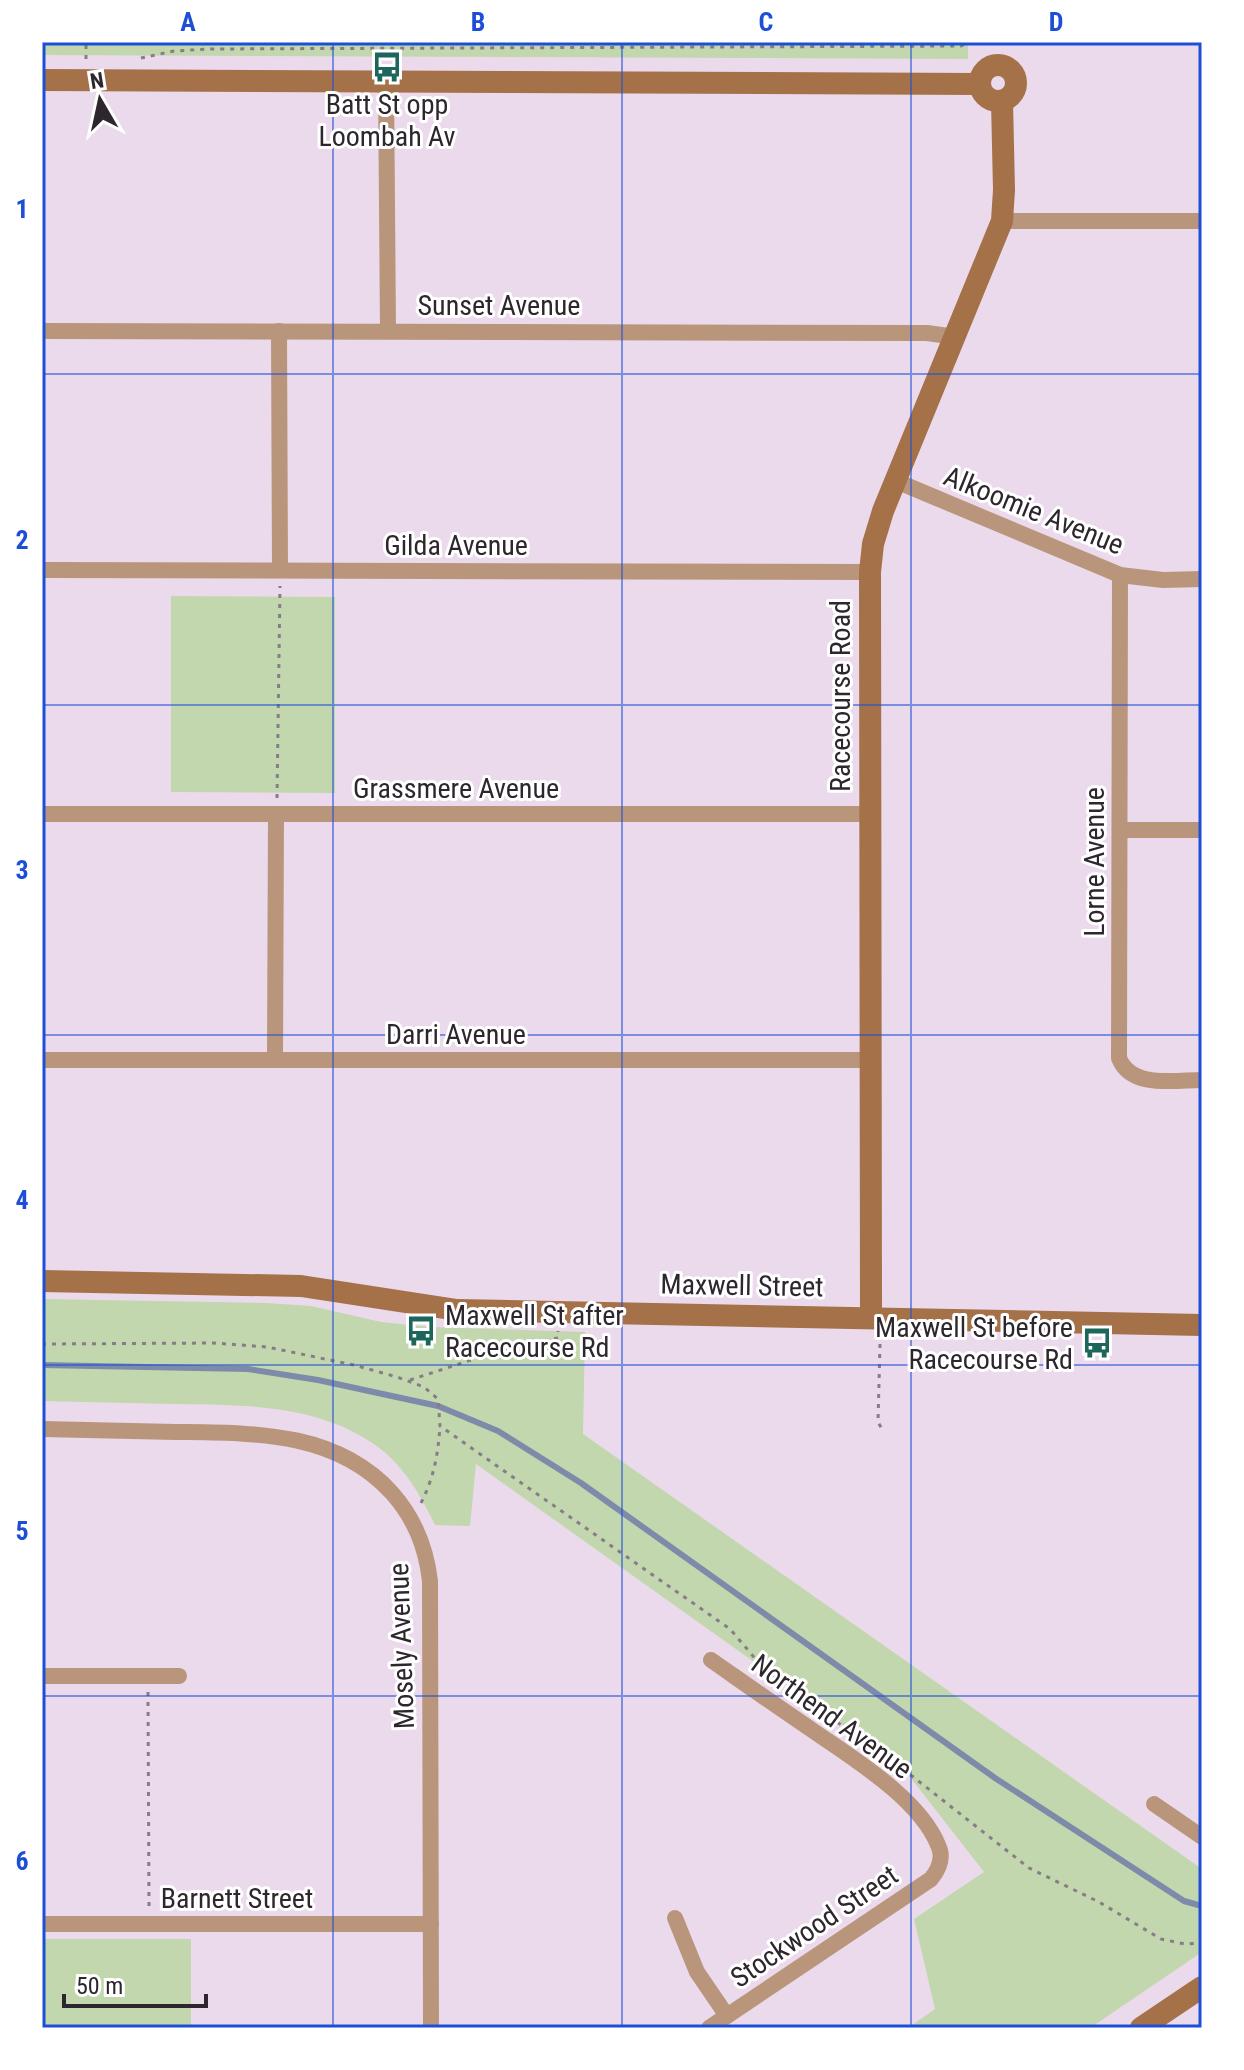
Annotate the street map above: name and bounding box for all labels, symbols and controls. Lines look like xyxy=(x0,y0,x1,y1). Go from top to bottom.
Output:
text: A xyxy=(180,7,196,37)
text: B xyxy=(471,7,485,37)
text: C xyxy=(759,7,774,37)
text: D xyxy=(1049,7,1063,37)
bus stop icon: Batt St opp Loombah Av xyxy=(370,50,404,84)
north arrow xyxy=(60,60,140,140)
text: N xyxy=(88,67,106,94)
place label: Batt St opp Loombah Av xyxy=(318,88,456,153)
text: 1 xyxy=(15,194,29,224)
street label: Sunset Avenue xyxy=(418,289,580,322)
street label: Alkoomie Avenue xyxy=(939,459,1129,562)
text: 2 xyxy=(15,525,29,555)
street label: Gilda Avenue xyxy=(384,529,528,562)
street label: Racecourse Road xyxy=(824,600,857,792)
street label: Grassmere Avenue xyxy=(353,772,559,805)
street label: Lorne Avenue xyxy=(1078,787,1111,937)
text: 3 xyxy=(15,855,29,885)
street label: Darri Avenue xyxy=(386,1018,526,1051)
text: 4 xyxy=(15,1185,29,1215)
street label: Maxwell Street xyxy=(660,1268,824,1303)
place label: Maxwell St after Racecourse Rd xyxy=(445,1299,624,1364)
place label: Maxwell St before Racecourse Rd xyxy=(875,1311,1073,1376)
bus stop icon: Maxwell St after Racecourse Rd xyxy=(404,1314,438,1348)
bus stop icon: Maxwell St before Racecourse Rd xyxy=(1080,1326,1114,1360)
text: 5 xyxy=(15,1516,29,1546)
street label: Mosely Avenue xyxy=(382,1562,421,1730)
street label: Northend Avenue xyxy=(745,1647,918,1786)
text: 6 xyxy=(15,1846,29,1876)
street label: Stockwood Street xyxy=(724,1858,904,1994)
street label: Barnett Street xyxy=(161,1882,313,1915)
scale bar xyxy=(64,1958,206,2008)
text: 50 m xyxy=(76,1972,123,2000)

